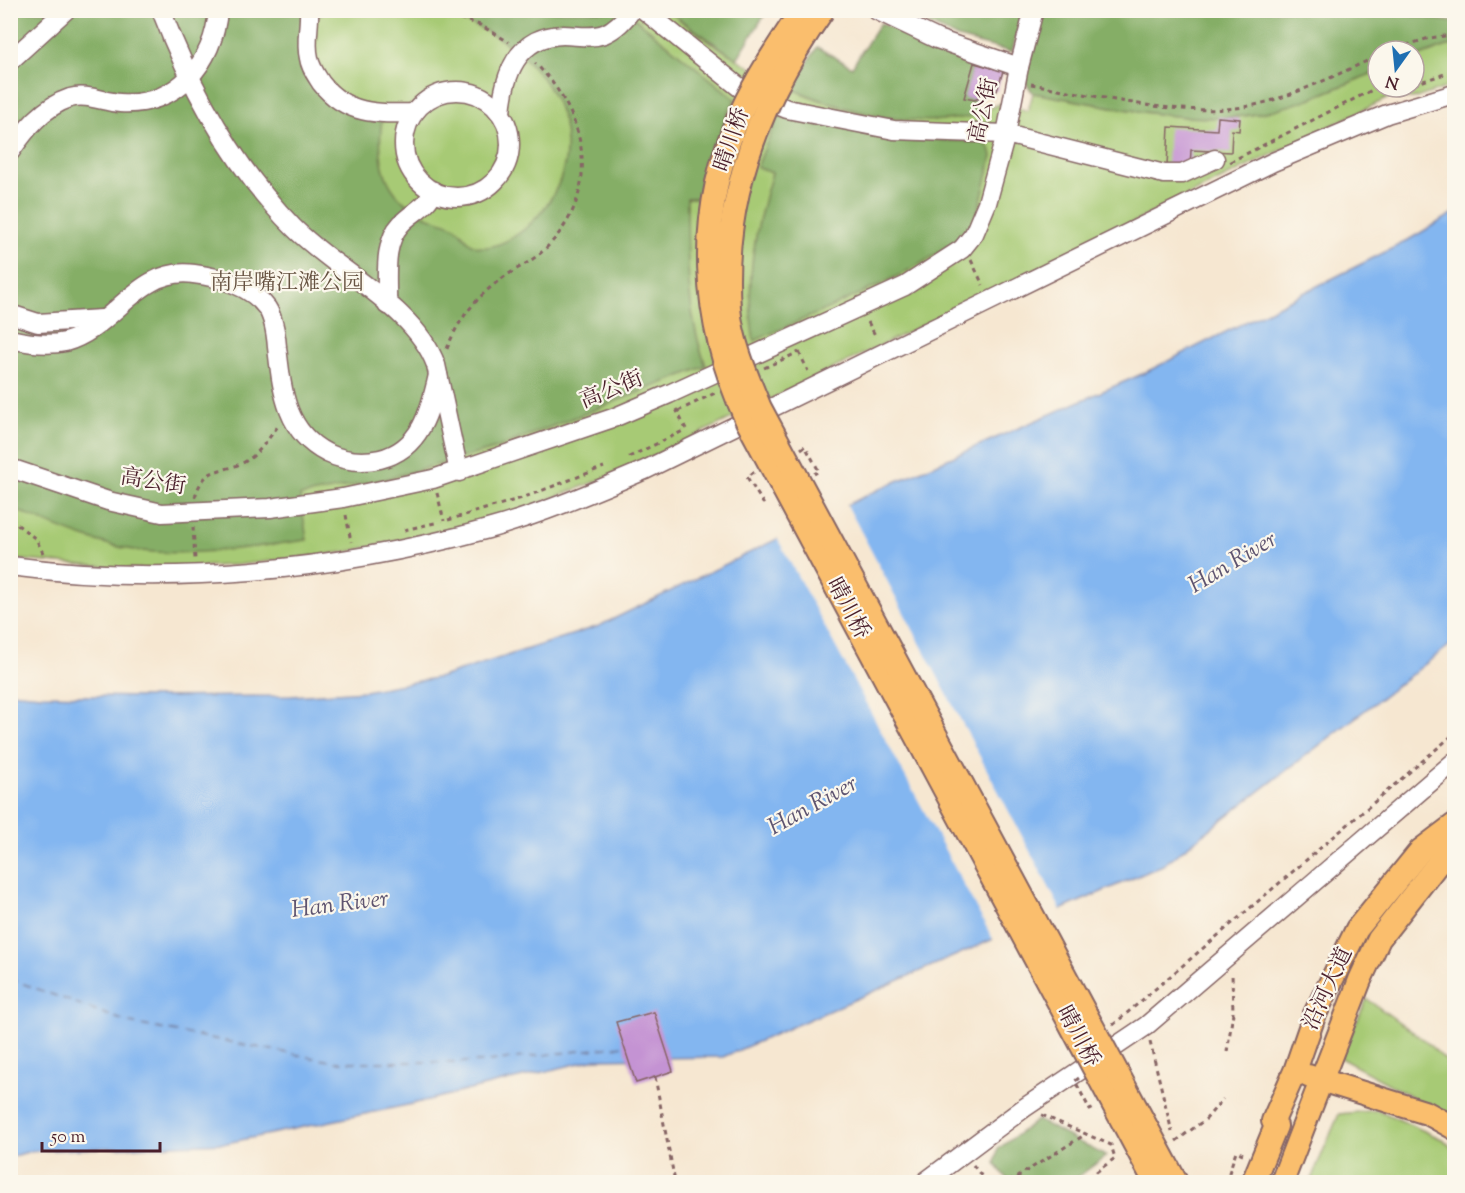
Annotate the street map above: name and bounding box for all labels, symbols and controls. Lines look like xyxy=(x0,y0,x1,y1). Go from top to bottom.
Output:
north arrow xyxy=(1366,39,1426,99)
text: N xyxy=(1383,68,1402,94)
street label: 高公街 xyxy=(962,75,1008,147)
street label: 晴川桥 xyxy=(707,104,759,176)
park label: 南岸嘴江滩公园 xyxy=(210,268,364,300)
street label: 高公街 xyxy=(575,364,649,418)
street label: 高公街 xyxy=(118,462,188,504)
water label: Han River xyxy=(1182,523,1284,603)
street label: 晴川桥 xyxy=(817,572,877,646)
water label: Han River xyxy=(762,767,864,845)
water label: Han River xyxy=(290,882,391,928)
street label: 沿河大道 xyxy=(1296,942,1362,1036)
street label: 晴川桥 xyxy=(1047,1000,1107,1074)
scale bar xyxy=(42,1115,160,1153)
text: 50 m xyxy=(50,1125,86,1151)

